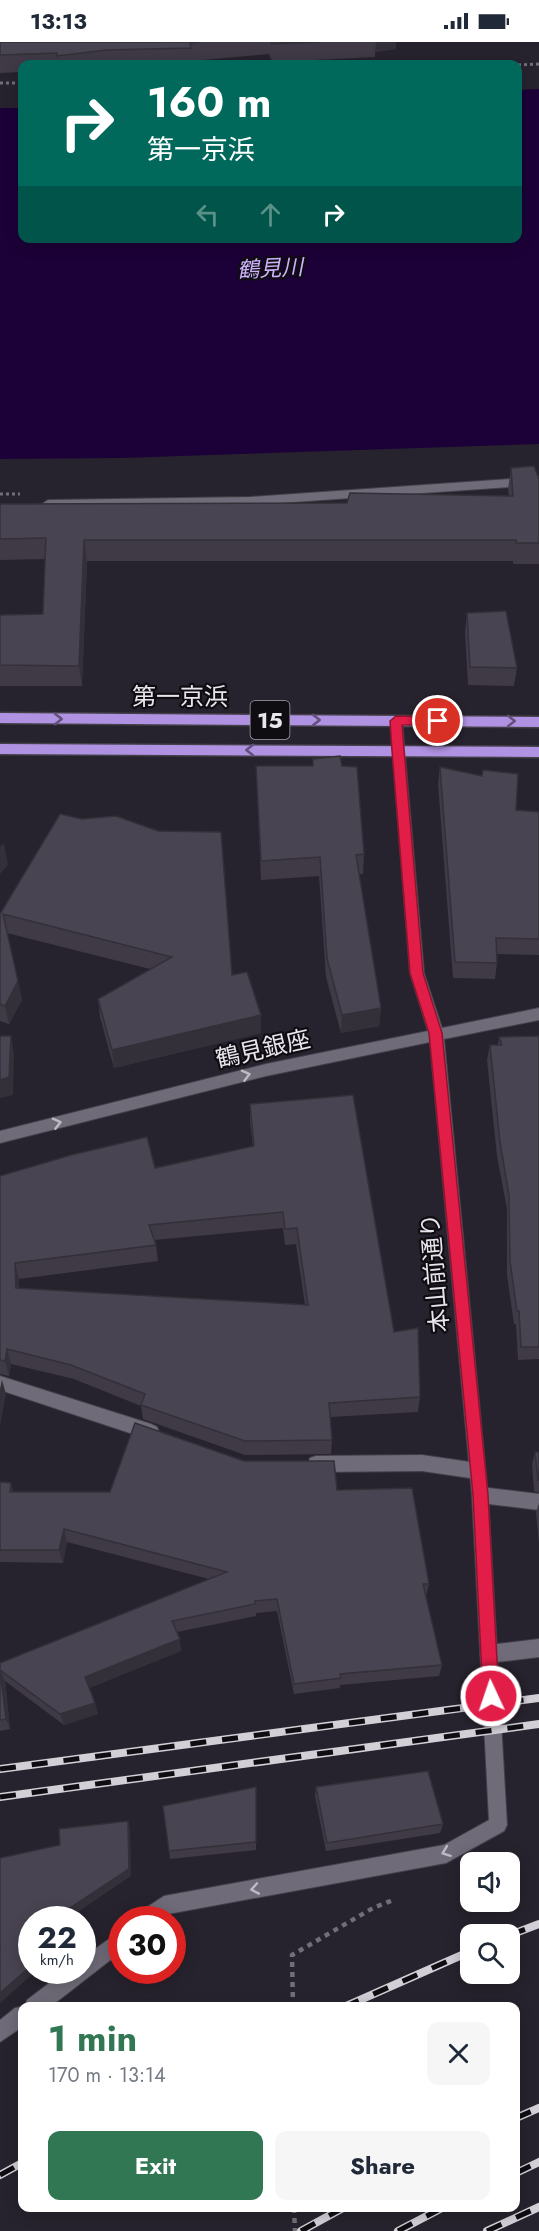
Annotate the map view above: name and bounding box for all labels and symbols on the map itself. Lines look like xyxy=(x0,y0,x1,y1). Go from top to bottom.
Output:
water label: 鶴見川 xyxy=(236,250,306,286)
street label: 第一京浜 xyxy=(132,679,228,714)
pin xyxy=(412,695,463,746)
road number: 15 xyxy=(250,701,290,739)
one-way arrow xyxy=(54,713,63,725)
one-way arrow xyxy=(312,714,321,726)
one-way arrow xyxy=(507,715,516,728)
one-way arrow xyxy=(245,744,254,756)
street label: 鶴見銀座 xyxy=(212,1021,314,1076)
one-way arrow xyxy=(241,1070,251,1083)
one-way arrow xyxy=(52,1117,62,1130)
street label: 本山前通り xyxy=(412,1212,457,1334)
position arrow xyxy=(459,1664,523,1728)
one-way arrow xyxy=(441,1844,452,1857)
one-way arrow xyxy=(250,1882,260,1894)
speed limit sign: 30 xyxy=(108,1906,186,1984)

